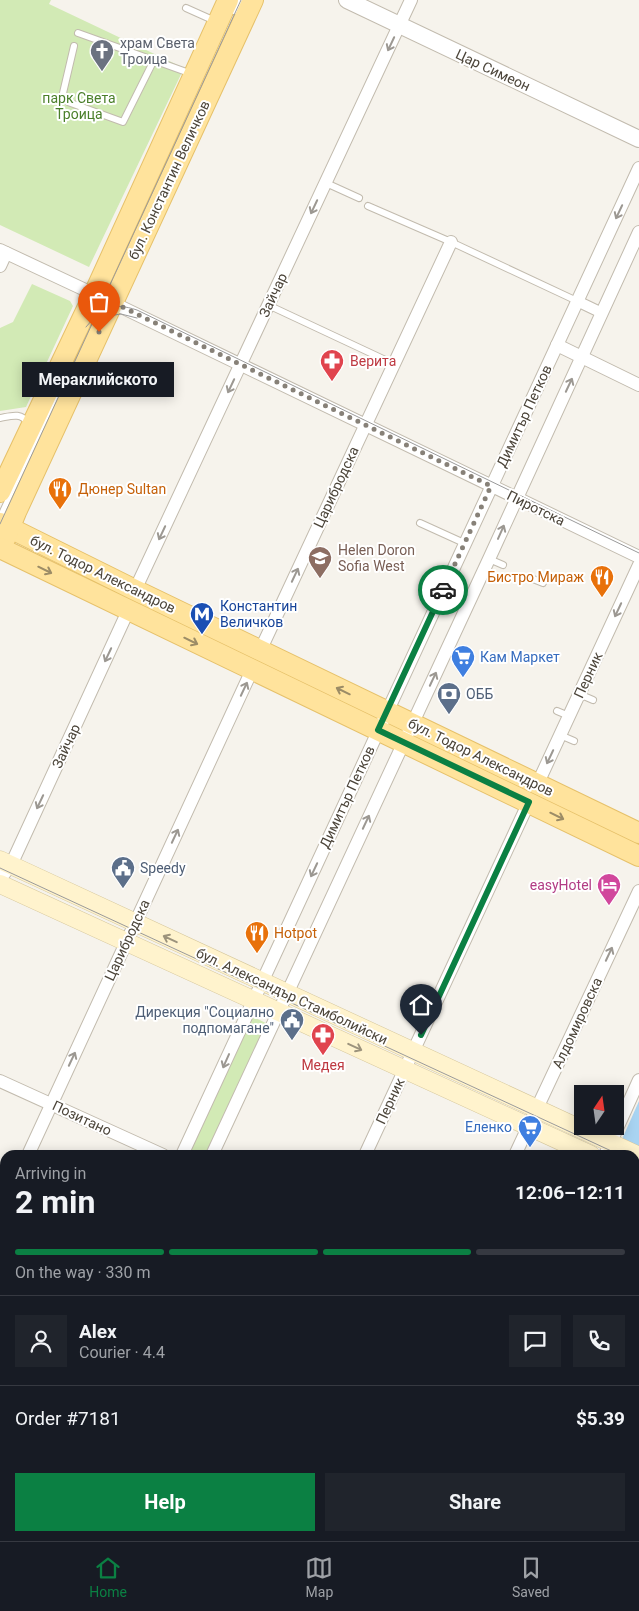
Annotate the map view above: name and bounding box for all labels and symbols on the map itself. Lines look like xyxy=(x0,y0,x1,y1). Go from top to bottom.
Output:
place label: храм Света Троица xyxy=(120,35,195,67)
one-way arrow xyxy=(385,36,395,51)
church icon: храм Света Троица xyxy=(89,38,115,72)
street label: Цар Симеон xyxy=(453,46,533,94)
park label: парк Света Троица xyxy=(42,90,116,122)
street label: бул. Константин Величков xyxy=(125,98,213,262)
one-way arrow xyxy=(309,199,319,214)
one-way arrow xyxy=(613,204,623,219)
street label: Зайчар xyxy=(256,270,290,320)
pin xyxy=(78,281,120,332)
pharmacy icon: Верита xyxy=(319,348,345,382)
place label: Верита xyxy=(350,353,396,369)
callout: Мераклийското xyxy=(23,362,175,397)
street label: Димитър Петков xyxy=(493,362,555,470)
one-way arrow xyxy=(565,377,575,392)
one-way arrow xyxy=(225,378,235,393)
street label: Царибродска xyxy=(310,444,362,530)
restaurant icon: Дюнер Sultan xyxy=(47,476,73,510)
place label: Дюнер Sultan xyxy=(78,481,166,497)
street label: Пиротска xyxy=(504,487,568,529)
one-way arrow xyxy=(156,525,166,540)
one-way arrow xyxy=(497,525,507,540)
street label: бул. Тодор Александров xyxy=(28,532,178,616)
place label: Helen Doron Sofia West xyxy=(338,542,415,574)
school or university icon: Helen Doron Sofia West xyxy=(307,545,333,579)
restaurant icon: Бистро Мираж xyxy=(589,564,615,598)
courier xyxy=(418,565,468,615)
one-way arrow xyxy=(37,566,52,575)
one-way arrow xyxy=(291,568,301,583)
place label: Бистро Мираж xyxy=(487,569,584,585)
place label: Константин Величков xyxy=(220,598,297,630)
metro station icon: Константин Величков xyxy=(189,601,215,635)
one-way arrow xyxy=(613,602,623,617)
one-way arrow xyxy=(183,637,198,646)
supermarket icon: Кам Маркет xyxy=(450,644,476,678)
one-way arrow xyxy=(103,647,113,662)
place label: Кам Маркет xyxy=(480,649,560,665)
street label: Перник xyxy=(570,649,606,701)
one-way arrow xyxy=(428,672,438,687)
bank icon: ОББ xyxy=(436,681,462,715)
one-way arrow xyxy=(239,682,249,697)
one-way arrow xyxy=(336,685,351,695)
place label: ОББ xyxy=(466,686,493,702)
street label: бул. Тодор Александров xyxy=(406,715,556,799)
street label: Зайчар xyxy=(49,721,83,771)
street label: Димитър Петков xyxy=(316,743,378,851)
one-way arrow xyxy=(545,749,554,764)
one-way arrow xyxy=(34,794,44,809)
one-way arrow xyxy=(549,812,564,821)
one-way arrow xyxy=(362,815,371,830)
one-way arrow xyxy=(171,829,180,844)
public building icon: Speedy xyxy=(110,855,136,889)
place label: Speedy xyxy=(140,860,186,876)
one-way arrow xyxy=(309,862,318,877)
hotel icon: easyHotel xyxy=(596,872,622,906)
place label: easyHotel xyxy=(530,877,592,893)
street label: Царибродска xyxy=(101,897,153,983)
restaurant icon: Hotpot xyxy=(244,920,270,954)
place label: Hotpot xyxy=(274,925,317,941)
one-way arrow xyxy=(163,934,178,944)
street label: бул. Александър Стамболийски xyxy=(194,944,390,1048)
one-way arrow xyxy=(605,947,615,962)
street label: Алдомировска xyxy=(549,975,605,1071)
pin xyxy=(400,984,442,1035)
place label: Дирекция "Социално подпомагане" xyxy=(135,1004,274,1036)
public building icon: Дирекция "Социално подпомагане" xyxy=(279,1007,305,1041)
pharmacy icon: Медея xyxy=(310,1022,336,1056)
one-way arrow xyxy=(347,1042,362,1052)
one-way arrow xyxy=(68,1052,77,1067)
one-way arrow xyxy=(221,1053,231,1068)
place label: Медея xyxy=(301,1057,345,1073)
street label: Перник xyxy=(372,1075,408,1127)
north arrow xyxy=(574,1085,624,1135)
street label: Позитано xyxy=(50,1097,114,1139)
supermarket icon: Еленко xyxy=(517,1114,543,1148)
place label: Еленко xyxy=(465,1119,512,1135)

